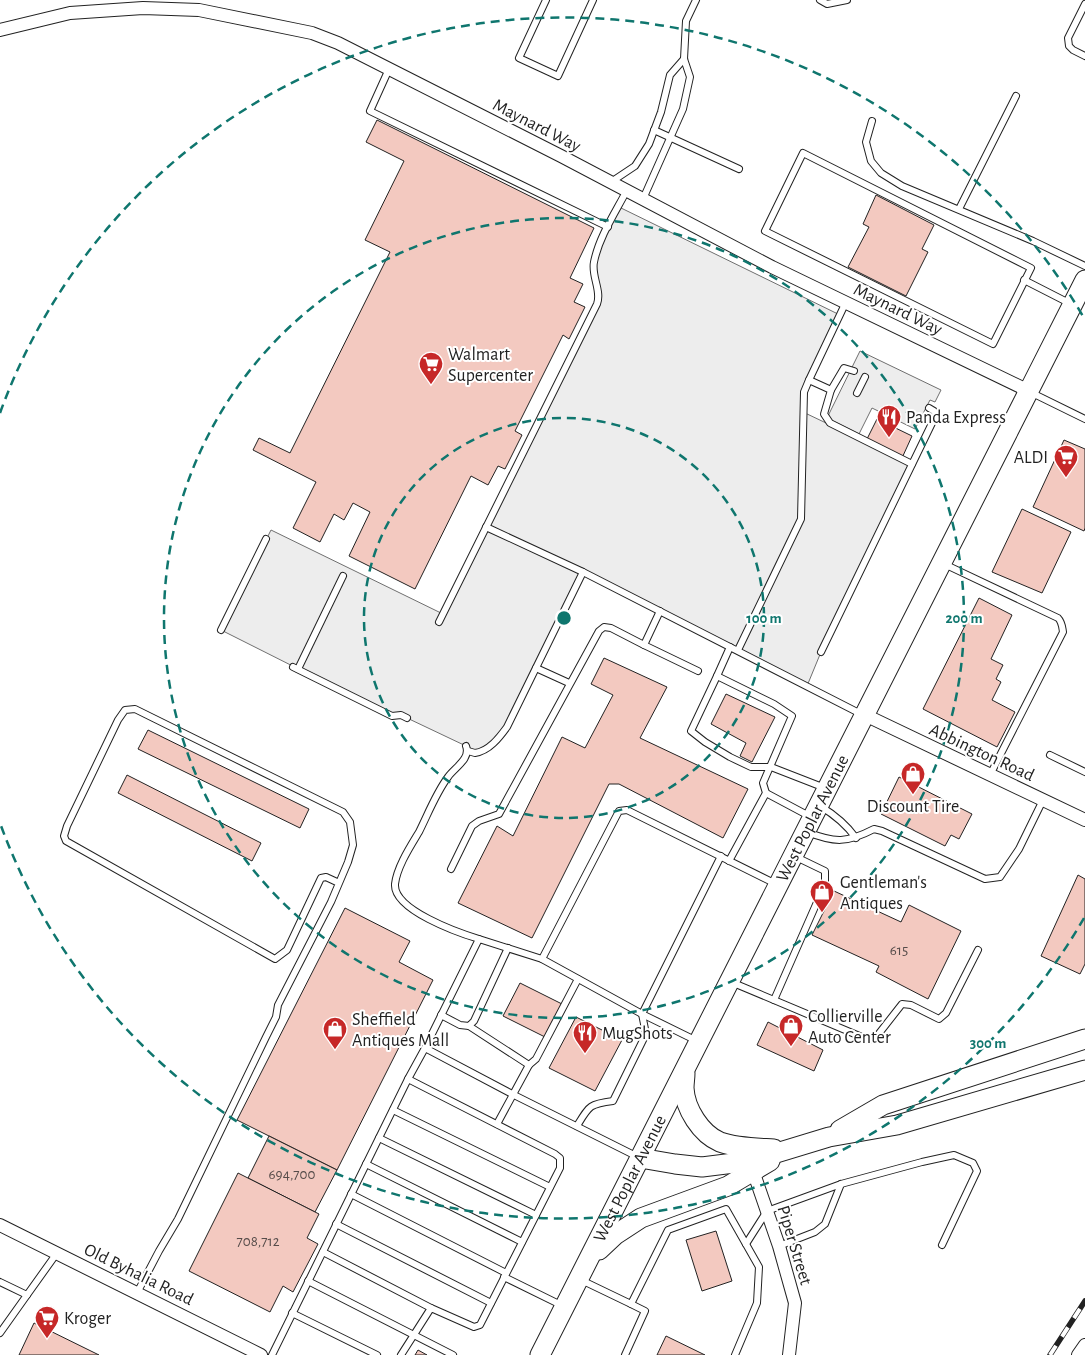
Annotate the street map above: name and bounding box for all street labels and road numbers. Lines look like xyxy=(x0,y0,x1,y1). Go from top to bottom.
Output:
street label: Maynard Way xyxy=(490,96,584,156)
street label: Maynard Way xyxy=(850,281,945,339)
street label: Abbington Road xyxy=(926,721,1037,785)
street label: West Poplar Avenue xyxy=(774,752,853,885)
street label: West Poplar Avenue xyxy=(591,1113,670,1245)
street label: Piper Street xyxy=(773,1203,815,1288)
street label: Old Byhalia Road xyxy=(81,1241,196,1309)

